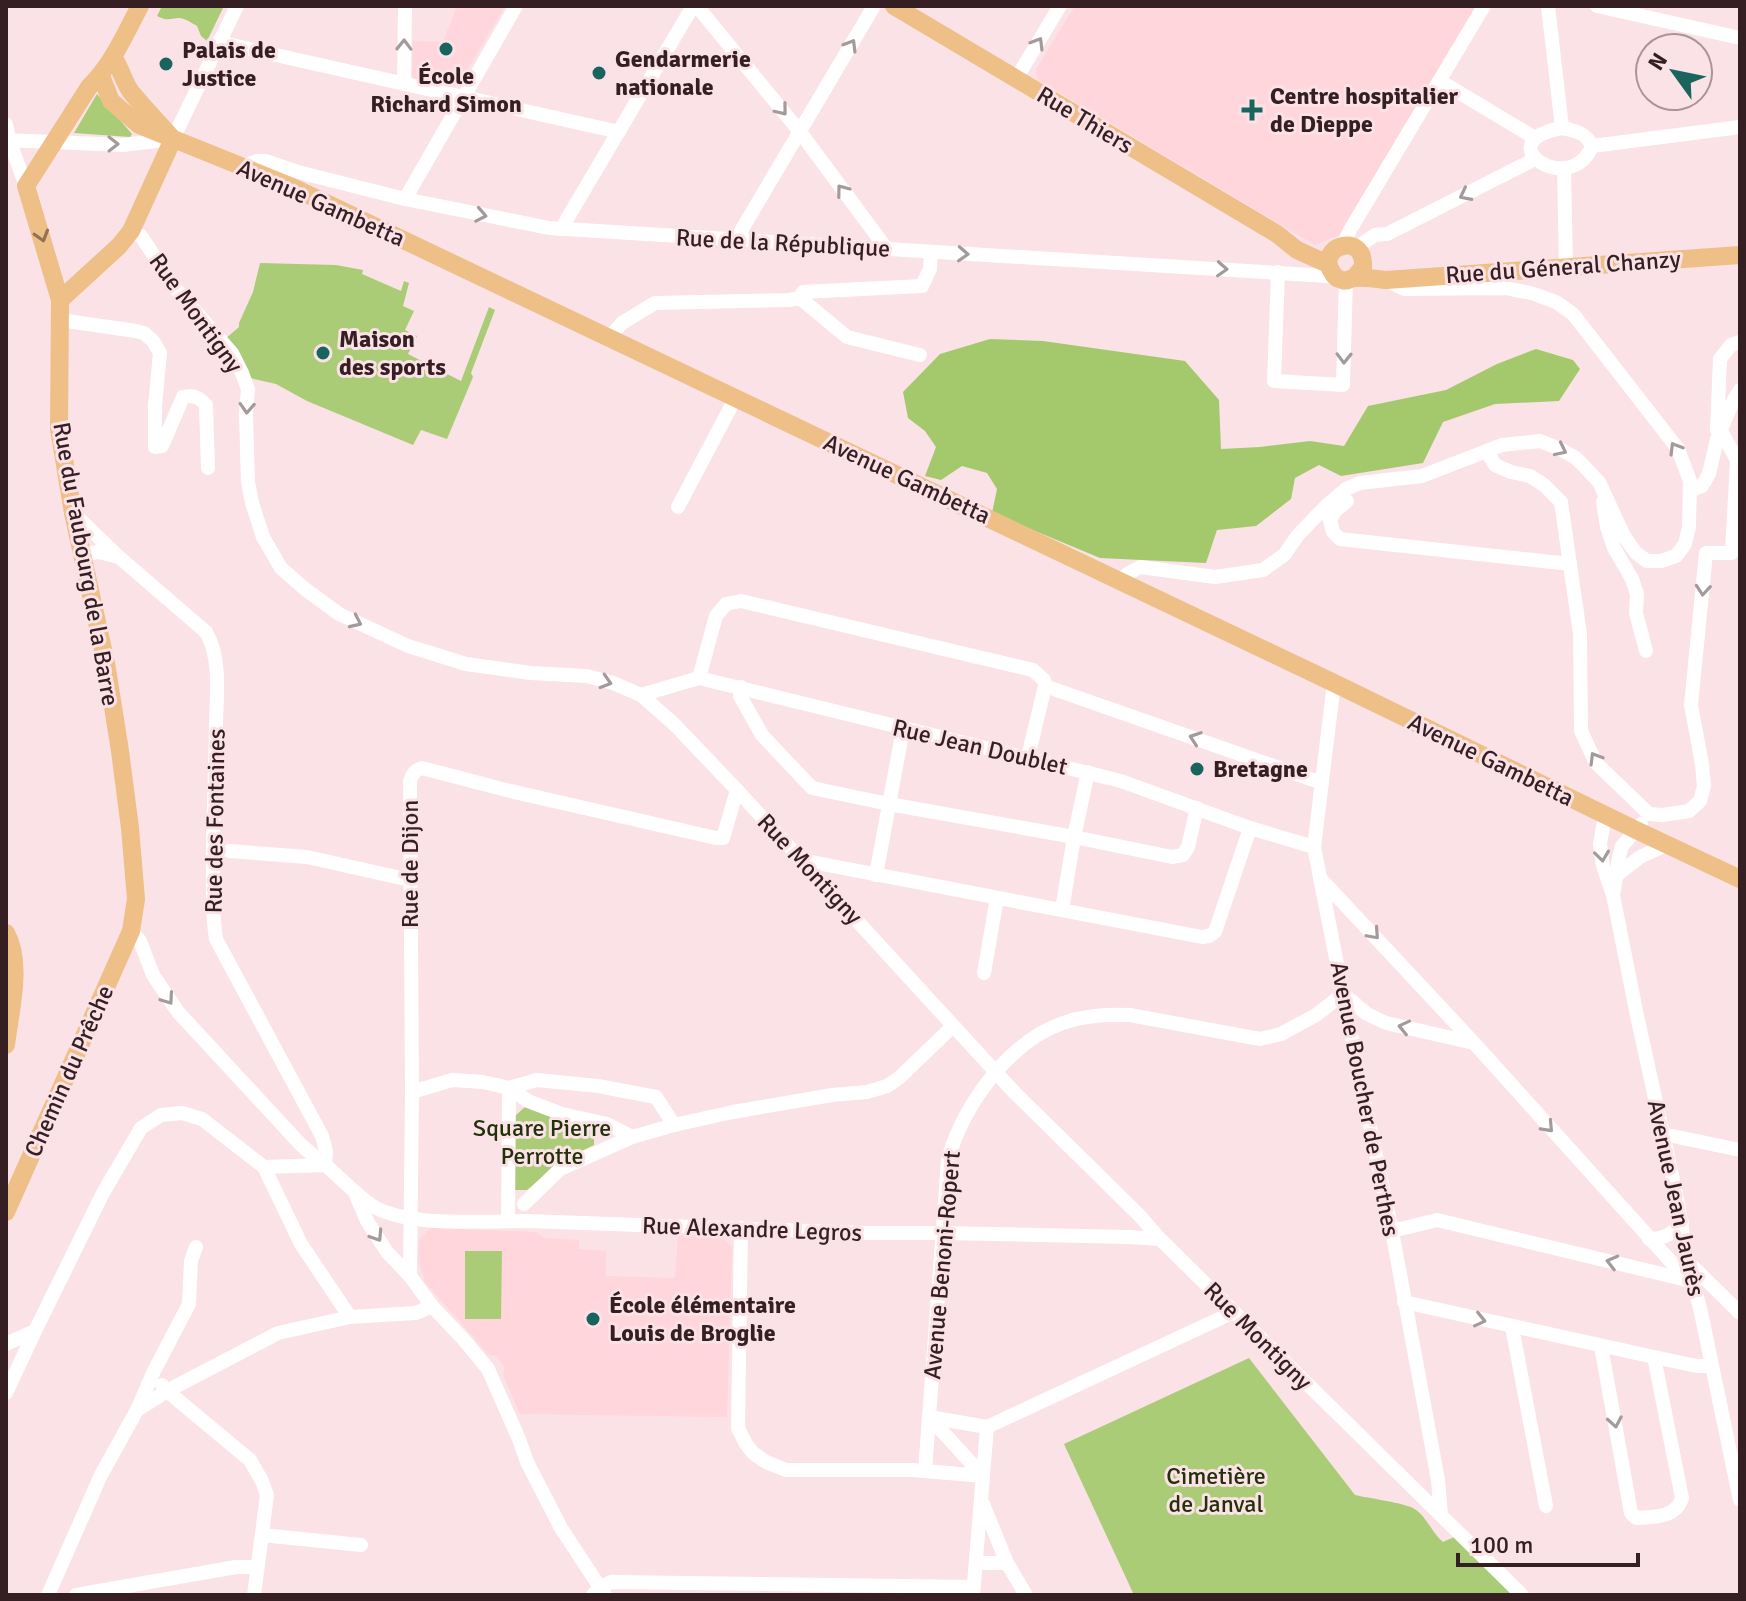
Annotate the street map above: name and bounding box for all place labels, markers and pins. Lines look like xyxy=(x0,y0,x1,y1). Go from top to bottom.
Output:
place label: Palais de Justice xyxy=(182,35,276,93)
marker: École Richard Simon xyxy=(437,40,455,58)
place label: Gendarmerie nationale xyxy=(615,44,751,102)
marker: Palais de Justice xyxy=(157,55,175,73)
place label: École Richard Simon xyxy=(370,61,522,119)
marker: Gendarmerie nationale xyxy=(590,64,608,82)
place label: Centre hospitalier de Dieppe xyxy=(1270,81,1459,139)
marker: Centre hospitalier de Dieppe xyxy=(1241,99,1263,121)
place label: Maison des sports xyxy=(339,324,446,382)
marker: Maison des sports xyxy=(314,344,332,362)
place label: Bretagne xyxy=(1213,754,1308,784)
marker: Bretagne xyxy=(1188,760,1206,778)
place label: École élémentaire Louis de Broglie xyxy=(609,1290,796,1348)
marker: École élémentaire Louis de Broglie xyxy=(584,1310,602,1328)

